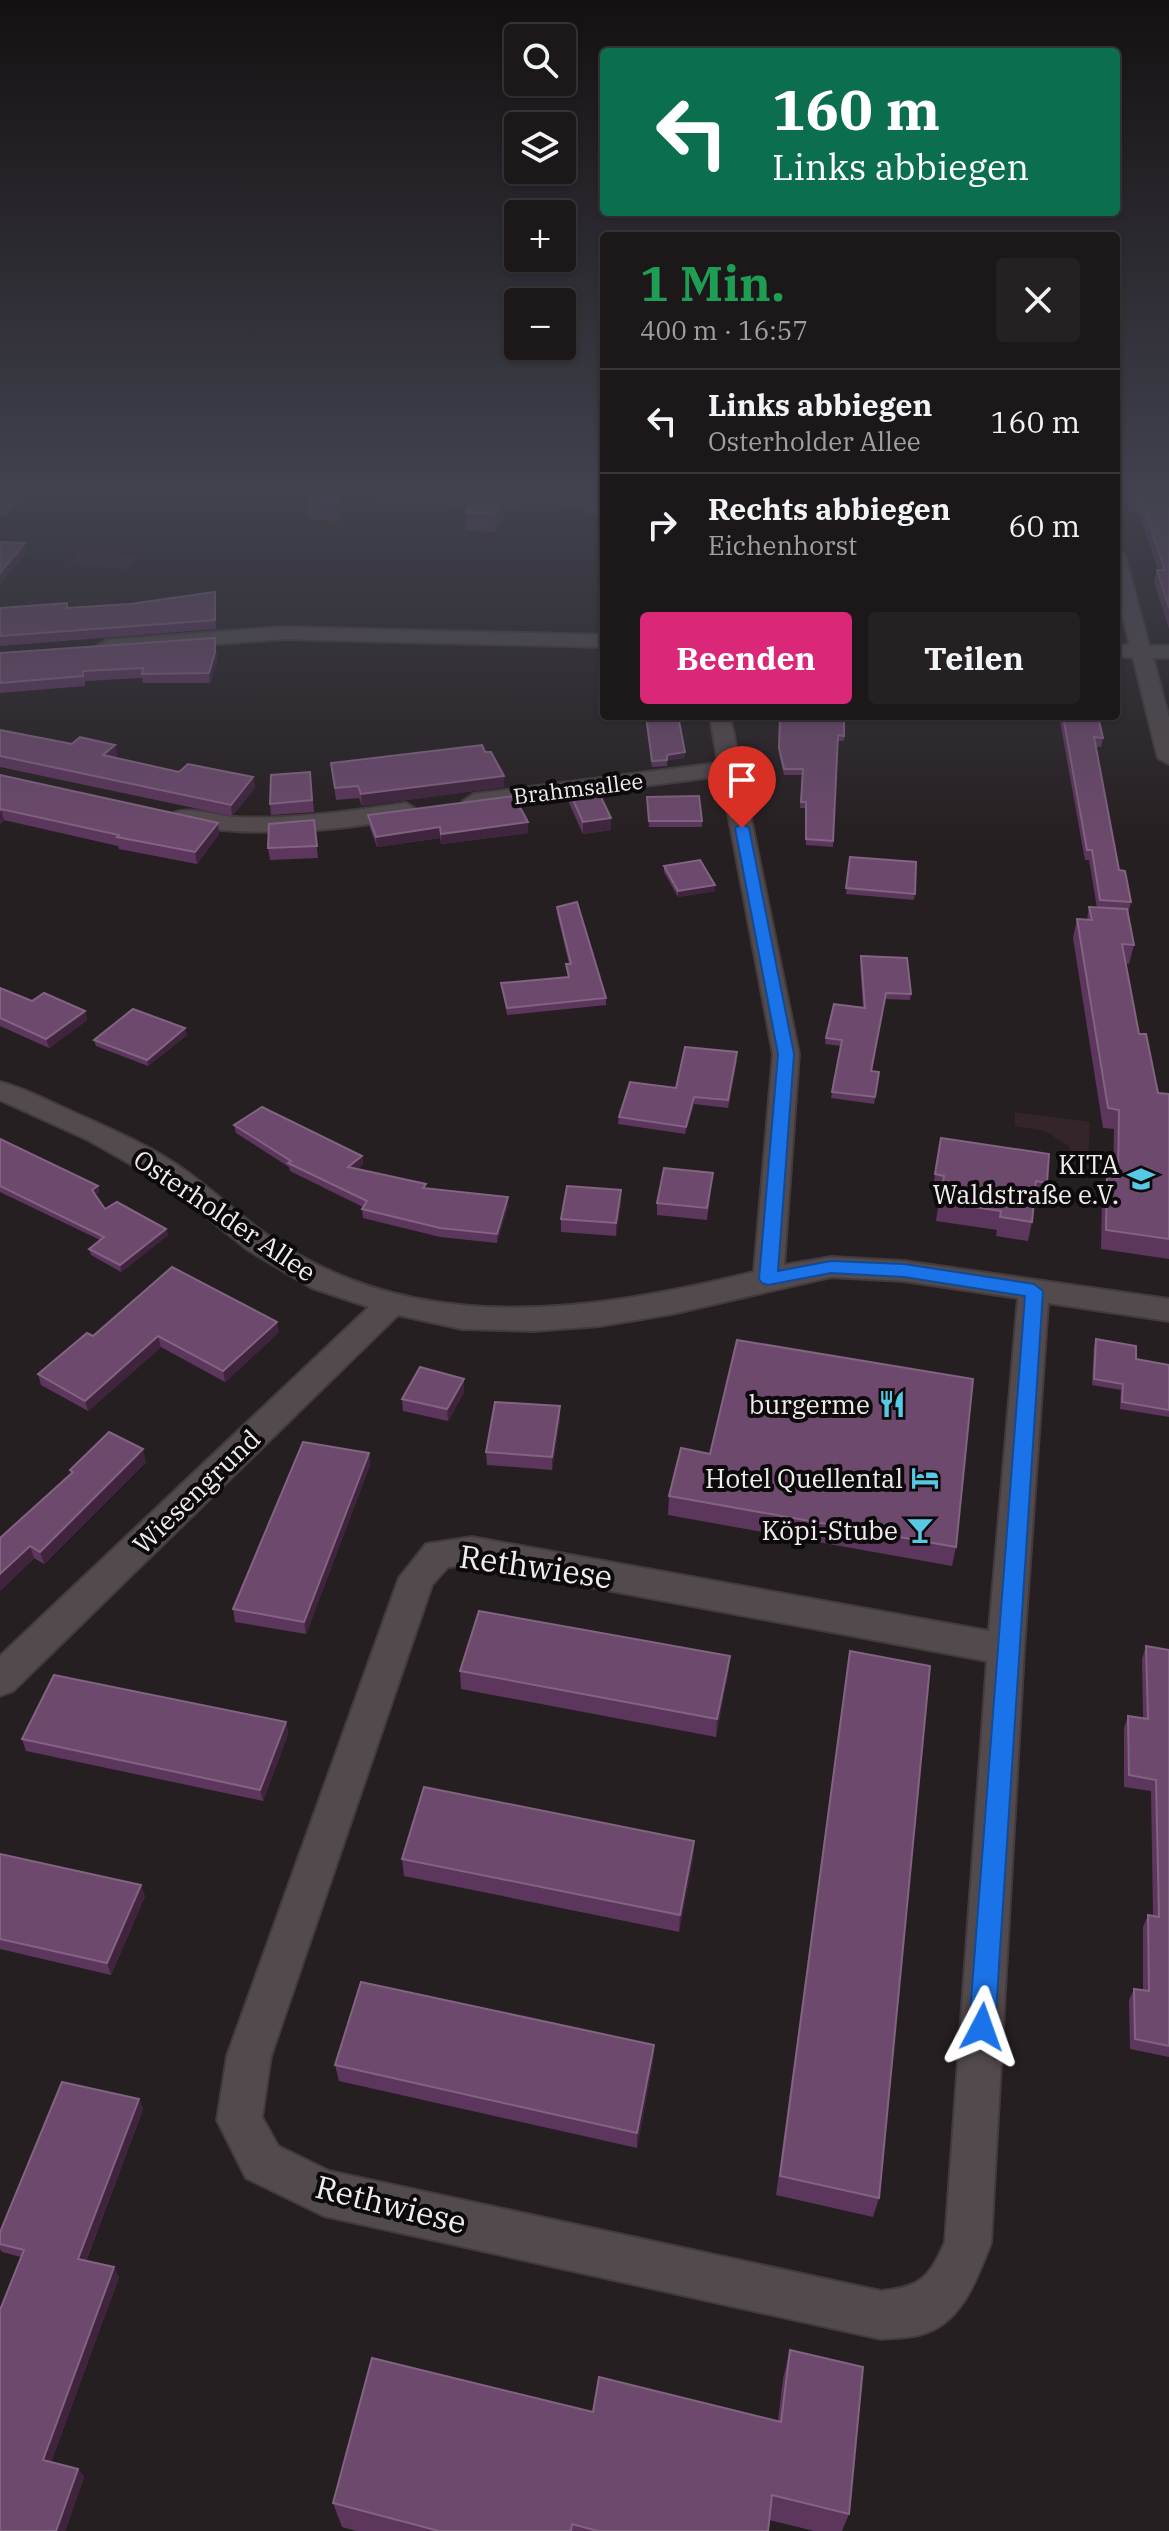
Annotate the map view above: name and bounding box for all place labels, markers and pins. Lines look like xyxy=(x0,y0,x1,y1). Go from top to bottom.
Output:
pin xyxy=(708,746,776,828)
place label: KITA Waldstraße e.V. xyxy=(933,1147,1119,1211)
school or university icon: KITA Waldstraße e.V. xyxy=(1126,1164,1156,1194)
place label: burgerme xyxy=(749,1387,870,1421)
restaurant icon: burgerme xyxy=(877,1389,907,1419)
place label: Hotel Quellental xyxy=(705,1461,903,1495)
hotel icon: Hotel Quellental xyxy=(910,1463,940,1493)
place label: Köpi-Stube xyxy=(761,1513,898,1547)
bar icon: Köpi-Stube xyxy=(905,1515,935,1545)

